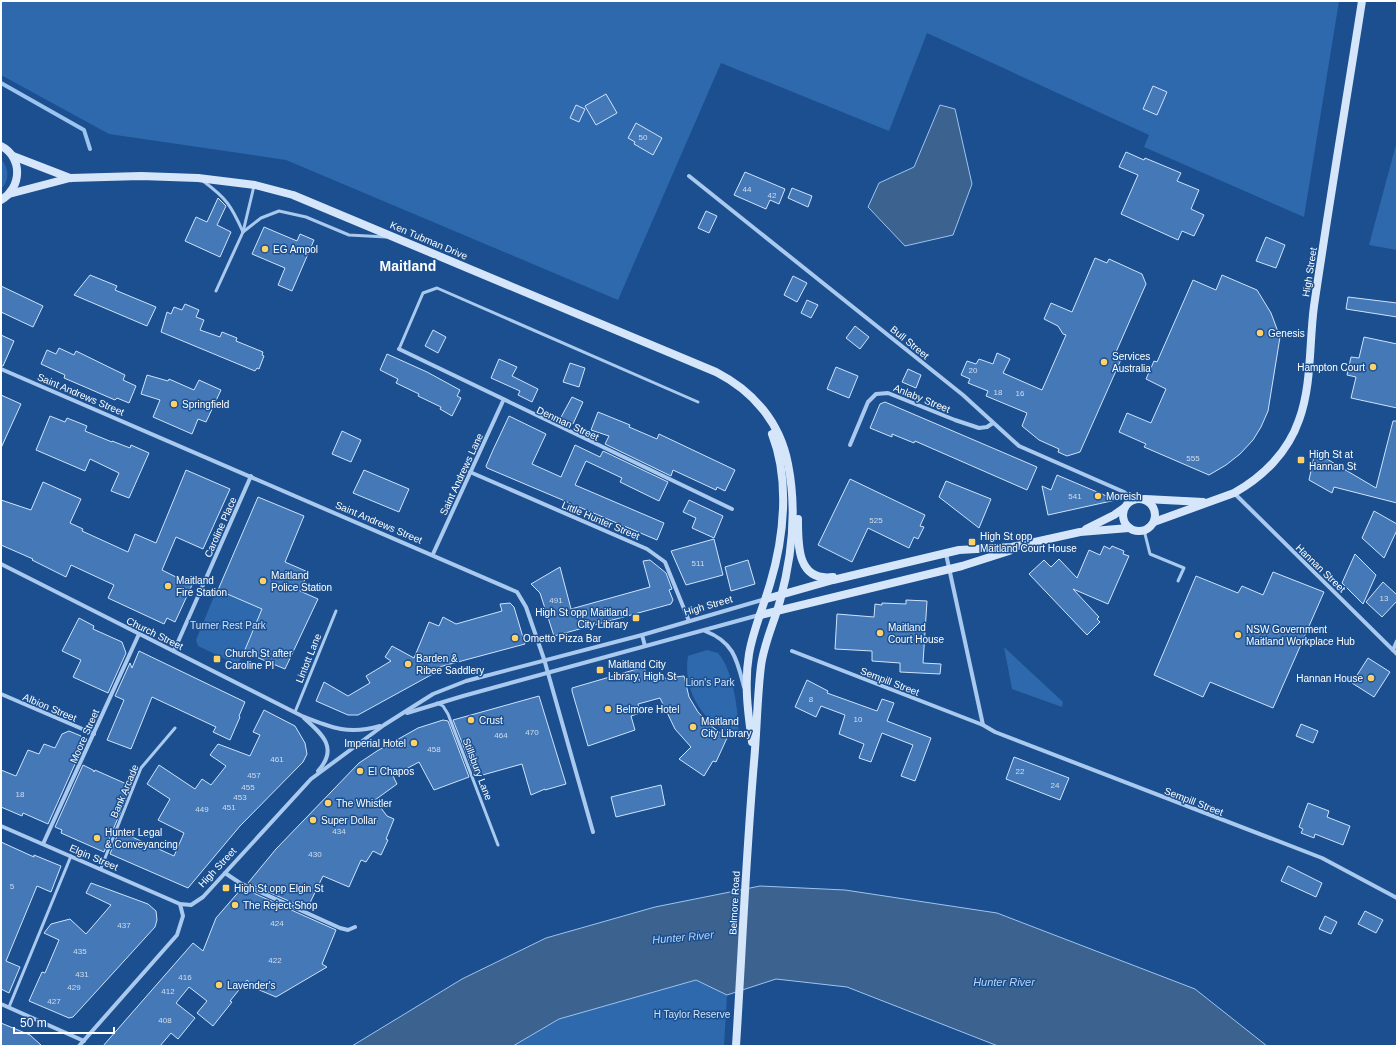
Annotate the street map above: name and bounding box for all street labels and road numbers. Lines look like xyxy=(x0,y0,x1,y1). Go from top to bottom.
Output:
street label: Ken Tubman Drive xyxy=(389,219,469,262)
street label: High Street xyxy=(1300,246,1319,298)
street label: Bull Street xyxy=(888,324,931,361)
street label: Saint Andrews Street xyxy=(36,371,126,418)
street label: Anlaby Street xyxy=(892,382,952,415)
street label: Denman Street xyxy=(535,404,601,443)
street label: Saint Andrews Lane xyxy=(438,431,485,517)
street label: Caroline Place xyxy=(202,495,239,559)
street label: Saint Andrews Street xyxy=(334,499,424,546)
street label: Little Hunter Street xyxy=(560,499,642,542)
street label: Hannan Street xyxy=(1294,542,1348,595)
street label: High Street xyxy=(683,593,734,618)
street label: Church Street xyxy=(125,615,185,652)
street label: Lintott Lane xyxy=(294,631,324,684)
street label: Sempill Street xyxy=(859,665,921,698)
street label: Albion Street xyxy=(21,691,79,724)
street label: Moore Street xyxy=(68,707,101,765)
street label: Stillsbury Lane xyxy=(461,737,495,802)
street label: Bank Arcade xyxy=(108,763,141,819)
street label: Sempill Street xyxy=(1163,785,1225,818)
street label: Elgin Street xyxy=(68,842,120,873)
street label: High Street xyxy=(196,845,239,889)
street label: Belmore Road xyxy=(727,871,742,935)

